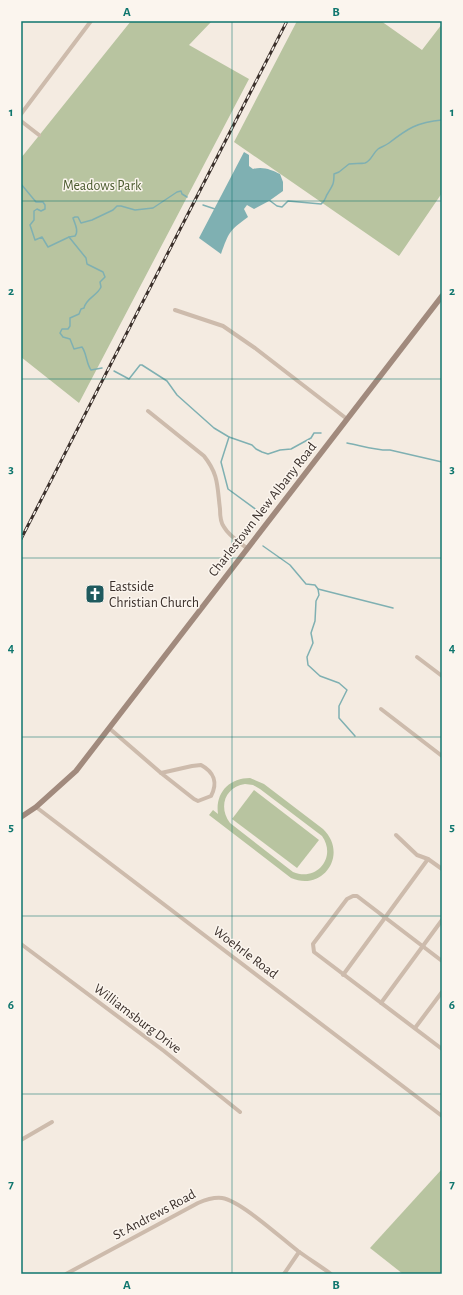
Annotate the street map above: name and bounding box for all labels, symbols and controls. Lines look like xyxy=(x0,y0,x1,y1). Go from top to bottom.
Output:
text: A xyxy=(123,6,131,19)
text: B xyxy=(332,6,340,19)
text: 1 xyxy=(9,106,13,119)
text: 1 xyxy=(450,106,454,119)
park label: Meadows Park xyxy=(63,179,142,193)
text: 2 xyxy=(8,285,14,298)
text: 2 xyxy=(449,285,455,298)
street label: Charlestown New Albany Road xyxy=(206,440,319,579)
text: 3 xyxy=(8,463,14,476)
text: 3 xyxy=(449,463,455,476)
place label: Eastside Christian Church xyxy=(109,580,199,610)
church icon: Eastside Christian Church xyxy=(84,583,106,605)
text: 4 xyxy=(8,642,15,655)
text: 4 xyxy=(449,642,456,655)
text: 5 xyxy=(8,821,14,834)
text: 5 xyxy=(449,821,455,834)
street label: Woehrle Road xyxy=(210,924,280,982)
street label: Williamsburg Drive xyxy=(91,981,184,1056)
text: 6 xyxy=(8,999,14,1012)
text: 6 xyxy=(449,999,455,1012)
text: 7 xyxy=(8,1178,14,1191)
text: 7 xyxy=(449,1178,455,1191)
street label: St Andrews Road xyxy=(111,1187,198,1243)
text: A xyxy=(123,1279,131,1292)
text: B xyxy=(332,1279,340,1292)

